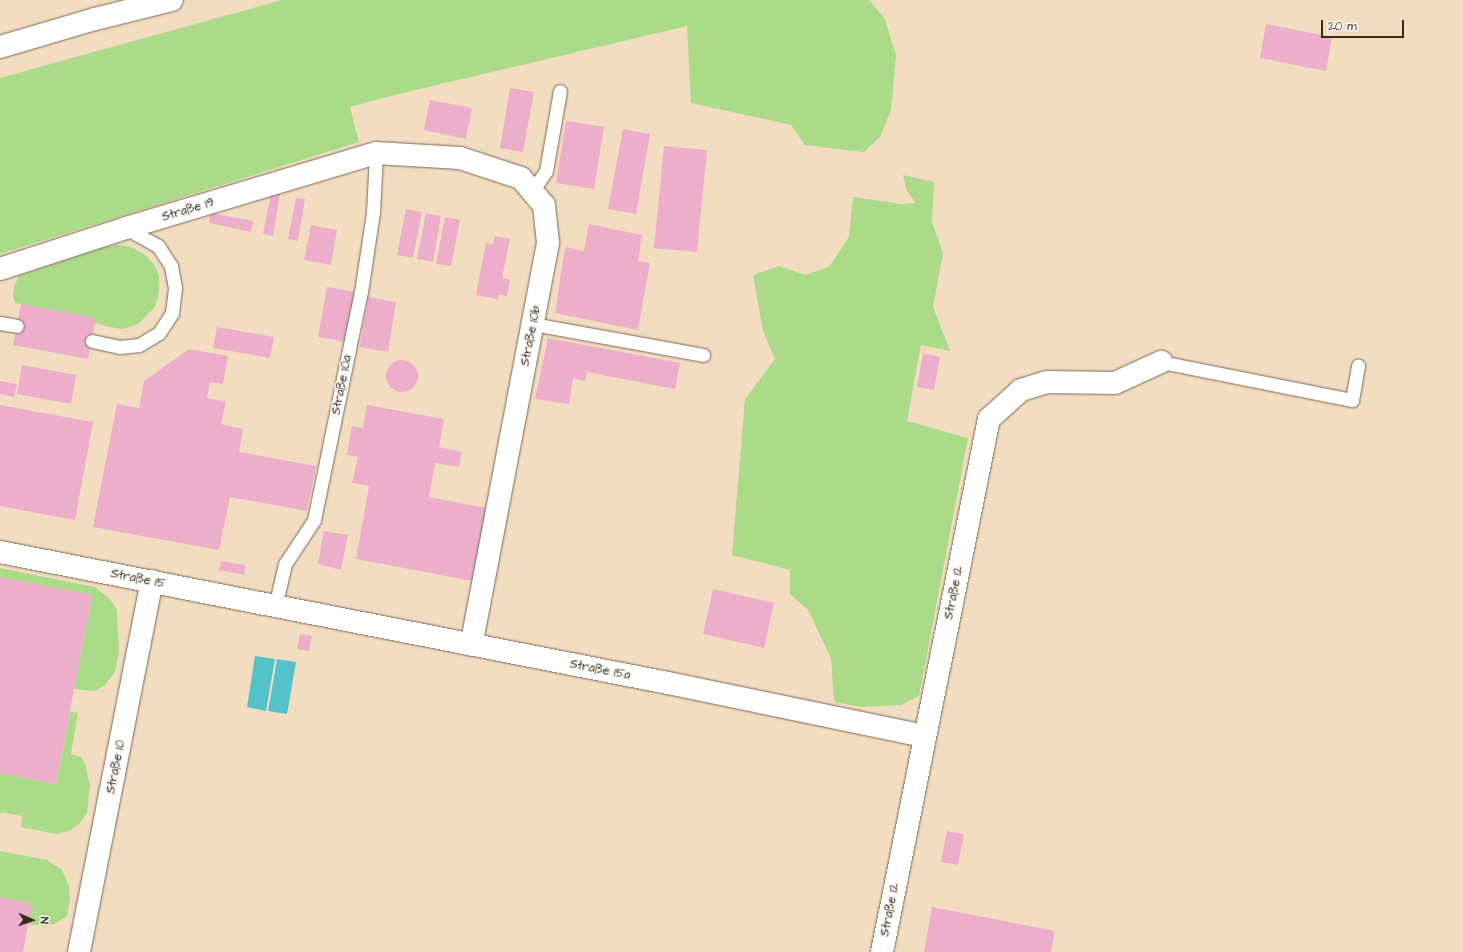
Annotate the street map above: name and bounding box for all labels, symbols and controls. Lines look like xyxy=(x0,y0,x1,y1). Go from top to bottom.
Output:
scale bar xyxy=(1323,12,1406,38)
text: 20 m xyxy=(1328,18,1357,35)
street label: Straße 19 xyxy=(160,195,216,225)
street label: Straße 10b xyxy=(518,305,544,367)
street label: Straße 10a xyxy=(329,354,355,416)
street label: Straße 12 xyxy=(942,565,966,621)
street label: Straße 15 xyxy=(110,567,166,591)
street label: Straße 15a xyxy=(569,657,631,683)
street label: Straße 10 xyxy=(104,739,128,795)
street label: Straße 12 xyxy=(878,882,902,938)
north arrow xyxy=(12,900,52,940)
text: N xyxy=(37,917,52,924)

